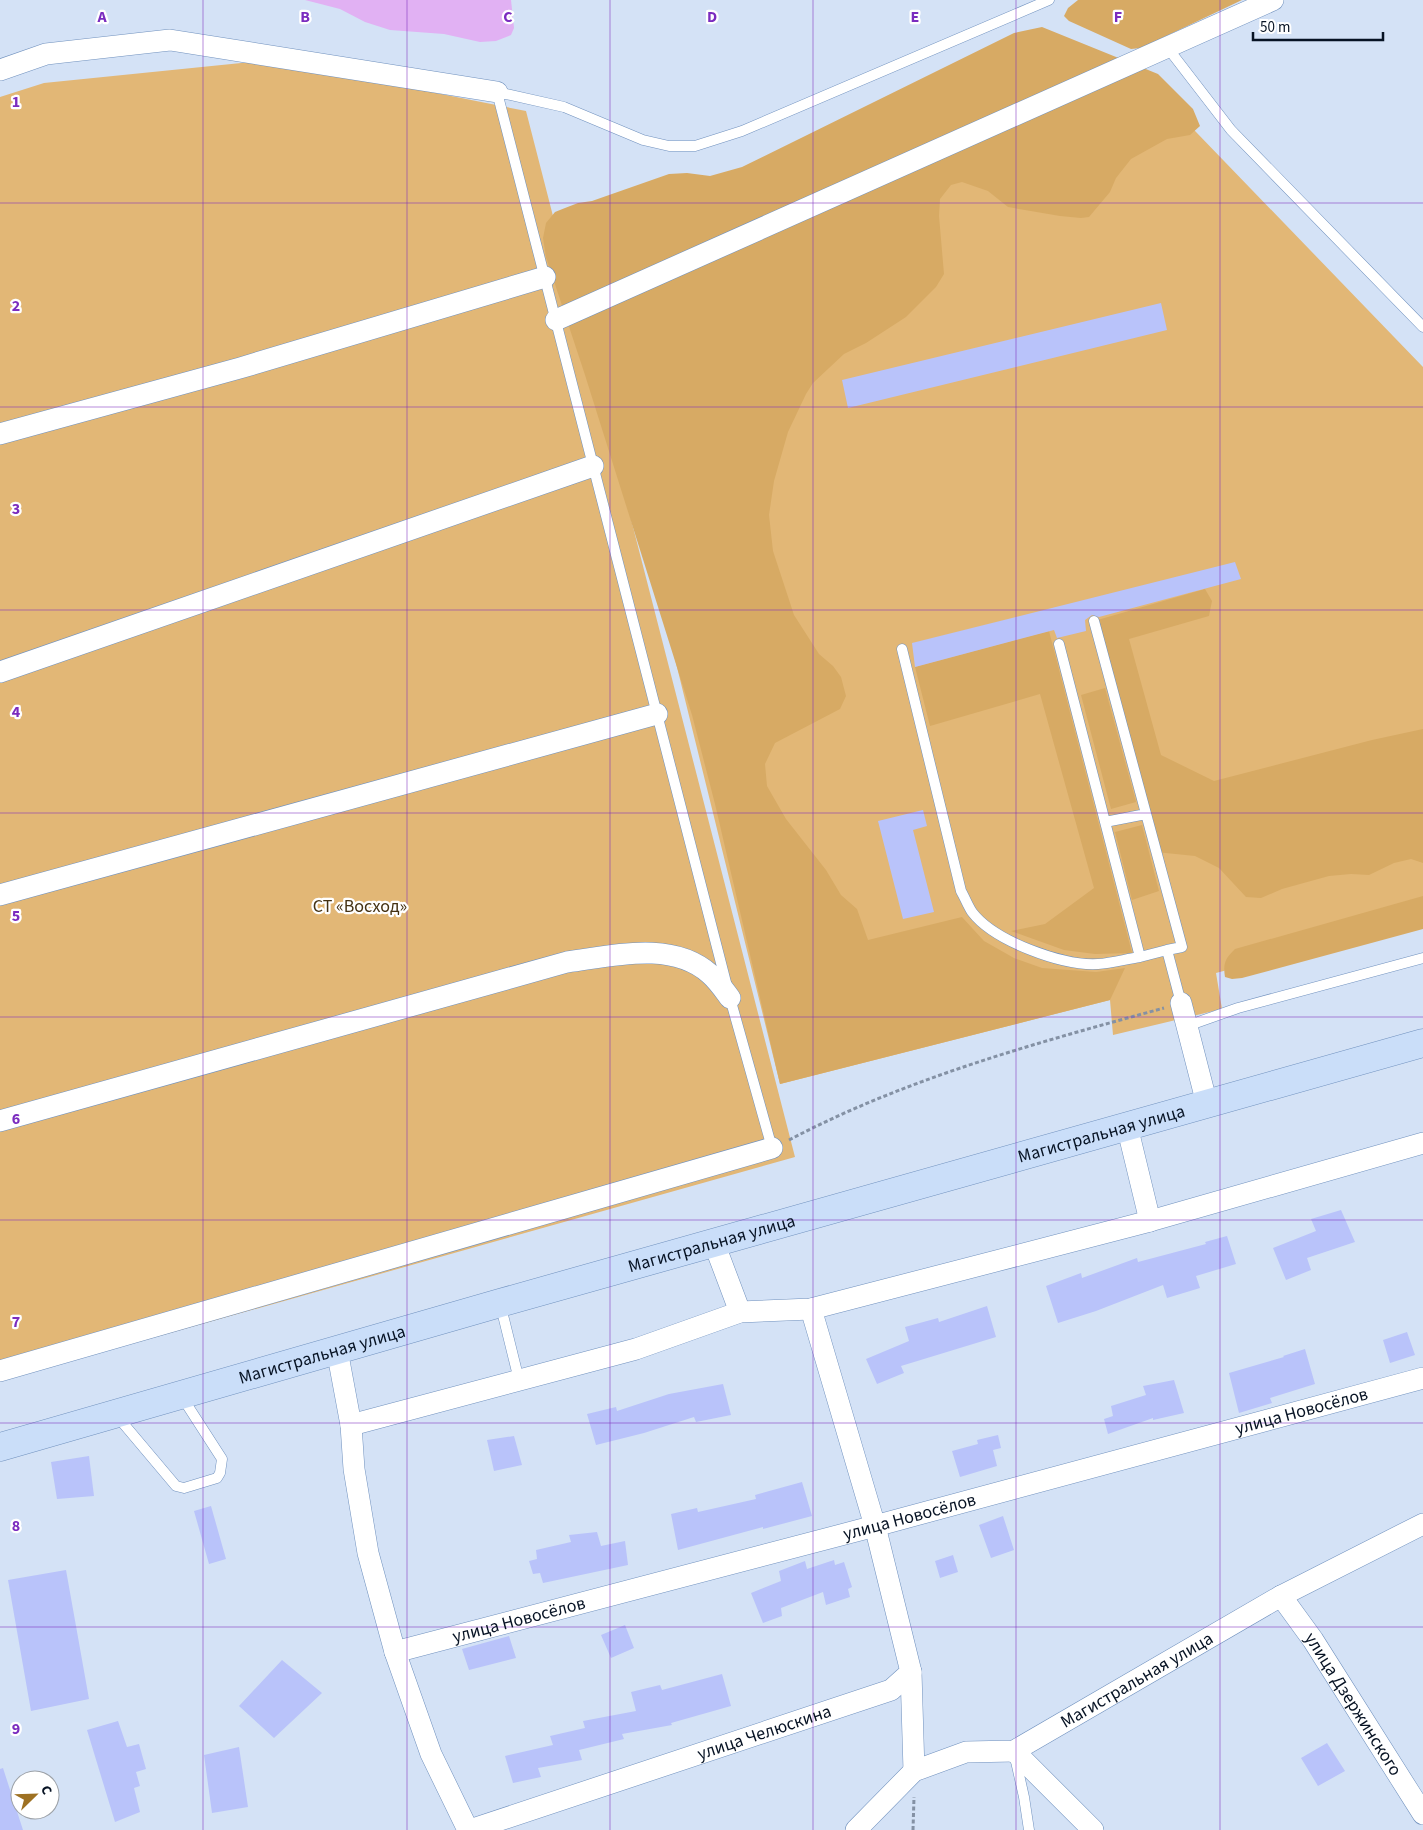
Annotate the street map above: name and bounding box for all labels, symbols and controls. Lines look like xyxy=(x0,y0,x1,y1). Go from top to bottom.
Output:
text: A xyxy=(96,6,107,28)
text: B xyxy=(300,6,310,28)
text: C xyxy=(503,6,513,28)
text: D xyxy=(707,6,717,28)
text: E xyxy=(911,6,919,28)
text: F xyxy=(1114,6,1122,28)
scale bar xyxy=(1253,10,1383,42)
text: 50 m xyxy=(1260,17,1290,38)
text: 1 xyxy=(12,91,20,113)
text: 2 xyxy=(12,295,20,317)
text: 3 xyxy=(12,498,20,520)
text: 4 xyxy=(12,701,21,723)
park label: СТ «Восход» xyxy=(313,894,407,919)
text: 5 xyxy=(12,905,20,927)
street label: Магистральная улица xyxy=(1015,1098,1188,1169)
text: 6 xyxy=(12,1108,20,1130)
street label: Магистральная улица xyxy=(625,1208,798,1279)
text: 7 xyxy=(12,1311,20,1333)
street label: Магистральная улица xyxy=(236,1318,408,1390)
street label: улица Новосёлов xyxy=(1232,1381,1371,1441)
street label: улица Новосёлов xyxy=(840,1487,979,1546)
text: 8 xyxy=(12,1515,20,1537)
street label: улица Новосёлов xyxy=(450,1590,588,1649)
street label: Магистральная улица xyxy=(1056,1626,1218,1734)
street label: улица Дзержинского xyxy=(1299,1627,1408,1780)
street label: улица Челюскина xyxy=(694,1698,834,1766)
text: 9 xyxy=(12,1718,20,1740)
north arrow xyxy=(10,1770,60,1820)
text: С xyxy=(35,1783,57,1798)

